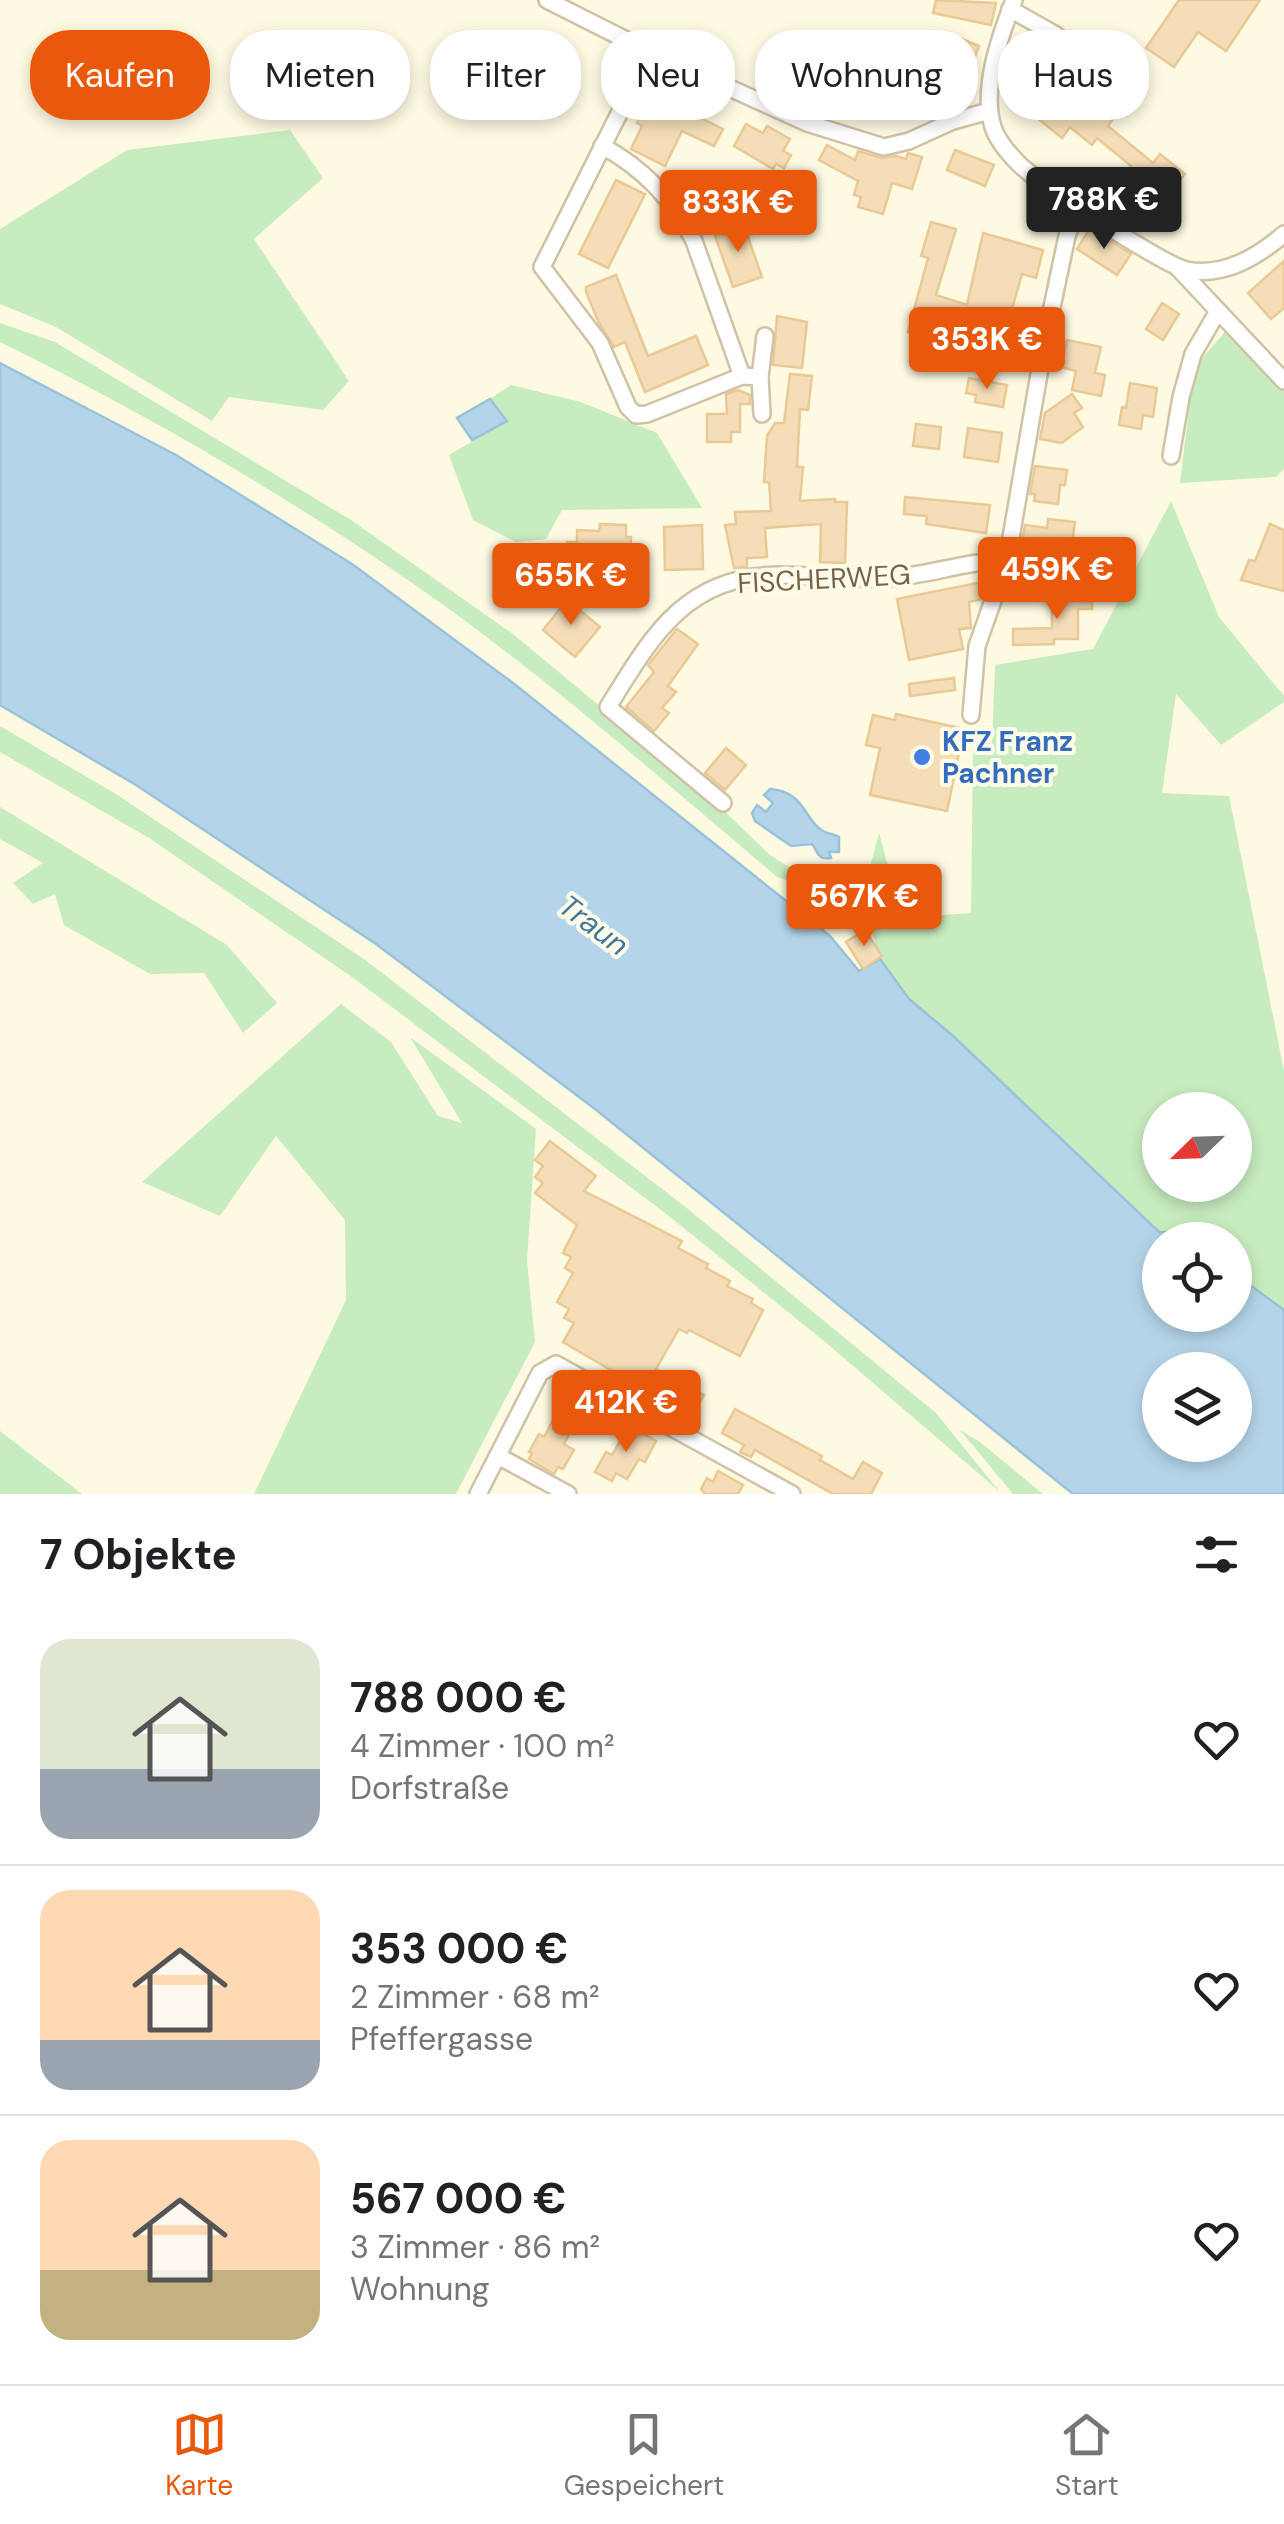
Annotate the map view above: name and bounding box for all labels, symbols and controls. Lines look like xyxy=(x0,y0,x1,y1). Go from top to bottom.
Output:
chip: Kaufen xyxy=(30,30,210,120)
chip: Mieten xyxy=(230,30,410,120)
chip: Filter xyxy=(430,30,581,120)
chip: Neu xyxy=(601,30,735,120)
chip: Wohnung xyxy=(755,30,978,120)
chip: Haus xyxy=(998,30,1149,120)
pin: 788K € xyxy=(1023,167,1185,252)
pin: 833K € xyxy=(657,170,819,255)
text: 788K € xyxy=(1048,178,1160,220)
text: 833K € xyxy=(682,181,794,223)
pin: 353K € xyxy=(906,307,1068,392)
text: 353K € xyxy=(931,318,1043,360)
pin: 459K € xyxy=(976,537,1138,622)
pin: 655K € xyxy=(490,543,652,628)
text: 459K € xyxy=(1000,548,1114,590)
text: 655K € xyxy=(514,554,628,596)
street label: FISCHERWEG xyxy=(737,556,911,602)
place label: KFZ Franz Pachner xyxy=(942,723,1073,792)
marker: KFZ Franz Pachner xyxy=(911,746,933,768)
pin: 567K € xyxy=(783,864,945,949)
text: 567K € xyxy=(809,875,919,917)
water label: Traun xyxy=(551,886,637,964)
north arrow xyxy=(1142,1092,1252,1202)
map controls xyxy=(1142,1092,1252,1462)
button: locate xyxy=(1142,1222,1252,1332)
button: layers xyxy=(1142,1352,1252,1462)
pin: 412K € xyxy=(545,1370,707,1455)
text: 412K € xyxy=(574,1381,678,1423)
text: 7 Objekte xyxy=(40,1527,237,1582)
icon: filters xyxy=(1189,1527,1244,1582)
text: 788 000 € xyxy=(350,1670,567,1725)
icon: home xyxy=(120,1679,240,1799)
icon: heart xyxy=(1189,1712,1244,1767)
text: 4 Zimmer · 100 m² xyxy=(350,1725,615,1767)
text: Dorfstraße xyxy=(350,1767,509,1809)
text: 353 000 € xyxy=(350,1921,568,1976)
icon: home xyxy=(120,1930,240,2050)
icon: heart xyxy=(1189,1963,1244,2018)
text: 2 Zimmer · 68 m² xyxy=(350,1976,599,2018)
text: Pfeffergasse xyxy=(350,2018,533,2060)
text: 567 000 € xyxy=(350,2171,566,2226)
icon: home xyxy=(120,2180,240,2300)
icon: heart xyxy=(1189,2213,1244,2268)
text: 3 Zimmer · 86 m² xyxy=(350,2226,600,2268)
text: Wohnung xyxy=(350,2268,490,2310)
tab: Karte xyxy=(165,2407,233,2504)
tab: Gespeichert xyxy=(564,2407,724,2504)
tab: Start xyxy=(1055,2407,1119,2504)

